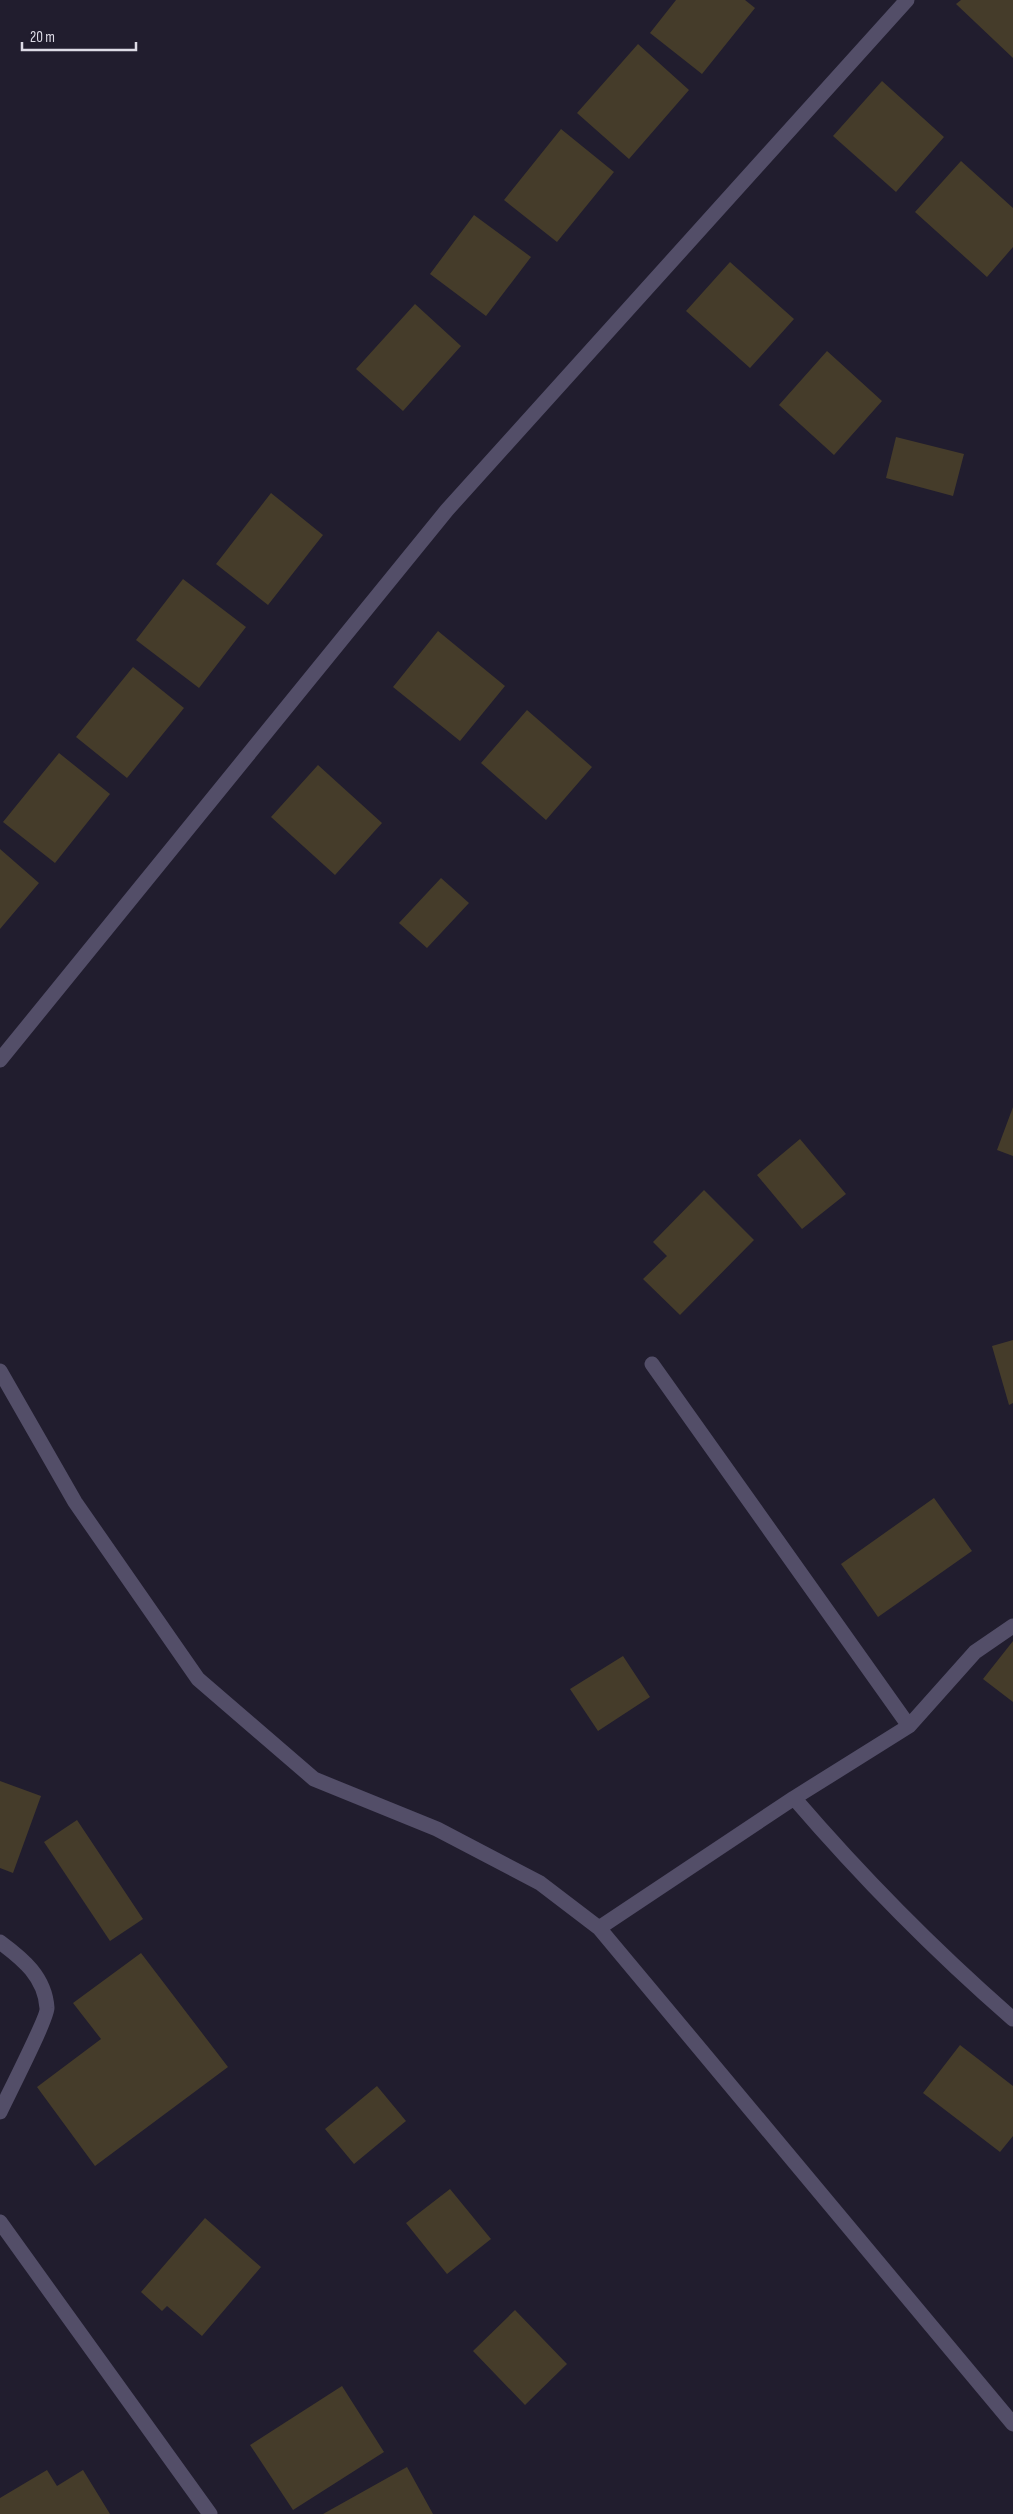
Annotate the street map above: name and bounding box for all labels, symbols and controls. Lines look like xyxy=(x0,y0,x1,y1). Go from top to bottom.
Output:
scale bar xyxy=(22,20,136,52)
text: 20 m xyxy=(30,28,55,47)

